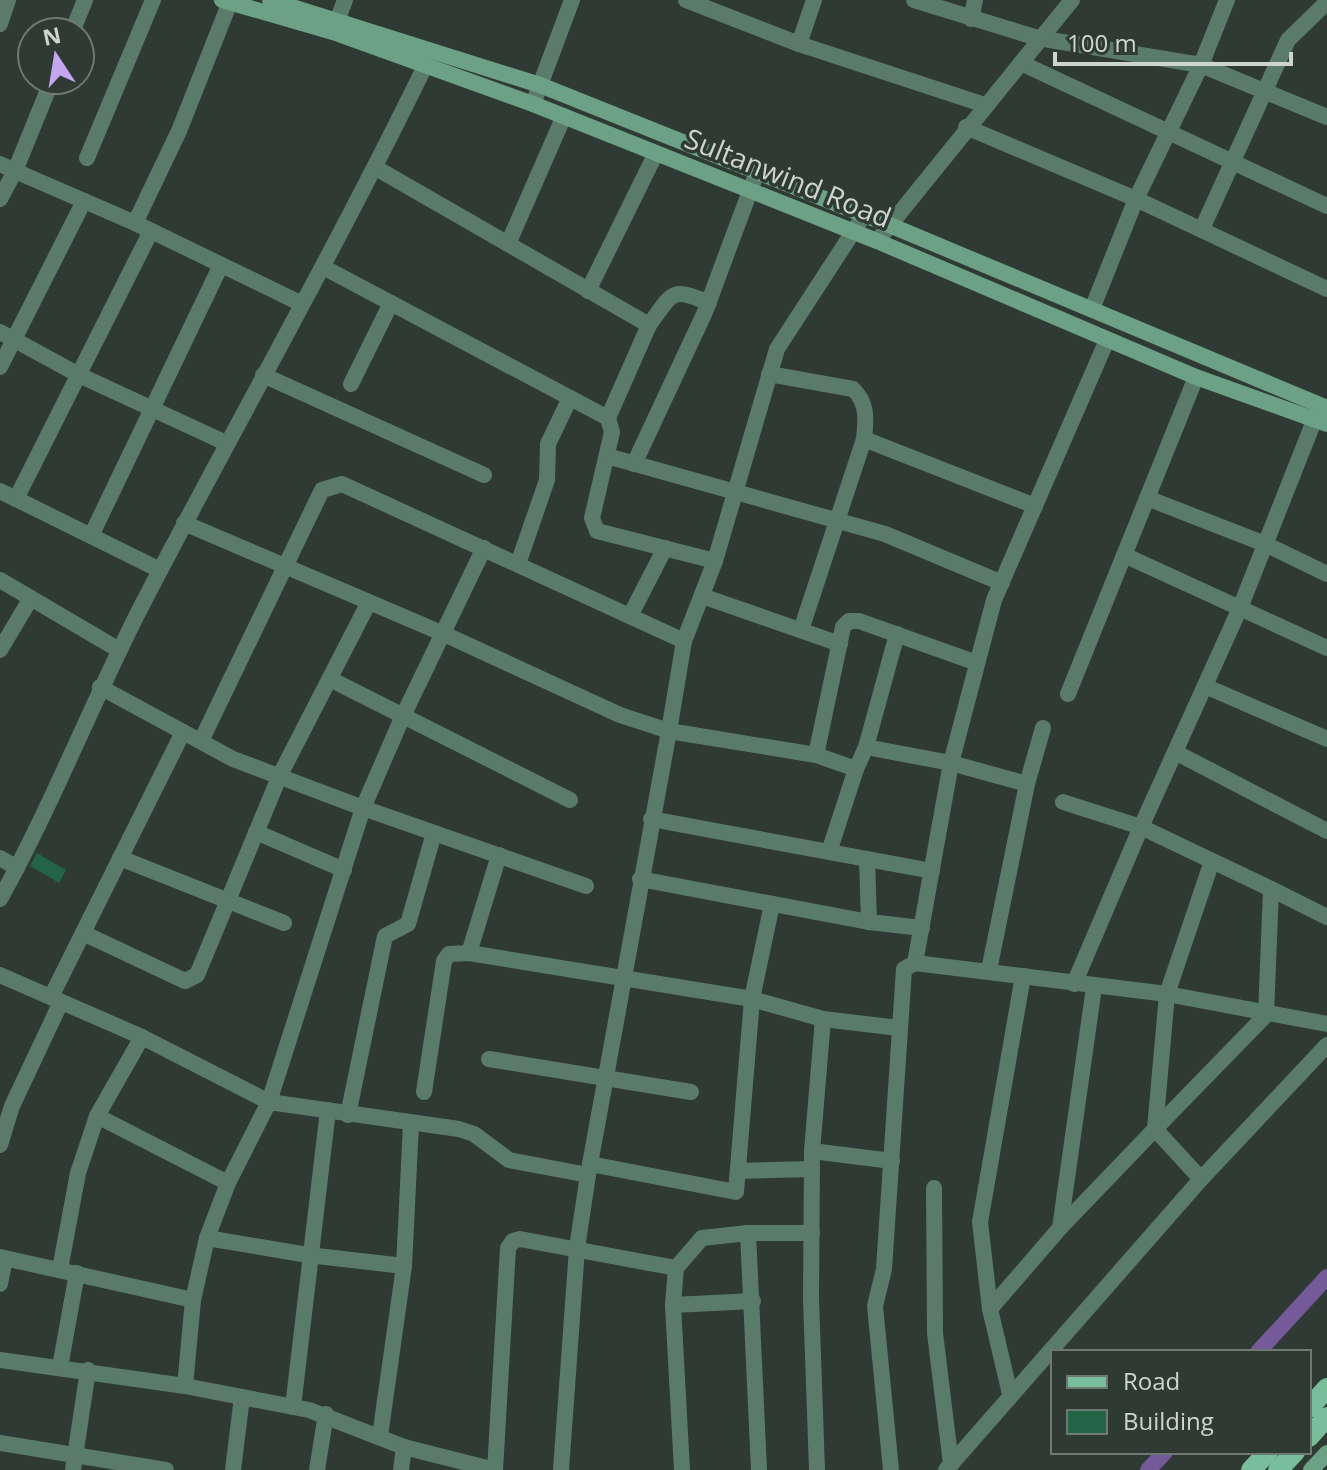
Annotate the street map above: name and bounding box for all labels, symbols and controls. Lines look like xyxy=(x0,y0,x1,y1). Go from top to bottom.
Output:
north arrow xyxy=(16,16,96,96)
scale bar xyxy=(1055,16,1291,66)
text: N xyxy=(40,19,64,52)
text: 100 m xyxy=(1067,26,1137,59)
street label: Sultanwind Road xyxy=(680,118,897,236)
legend xyxy=(1051,1350,1311,1454)
text: Road xyxy=(1123,1364,1180,1397)
text: Building xyxy=(1123,1404,1214,1437)

